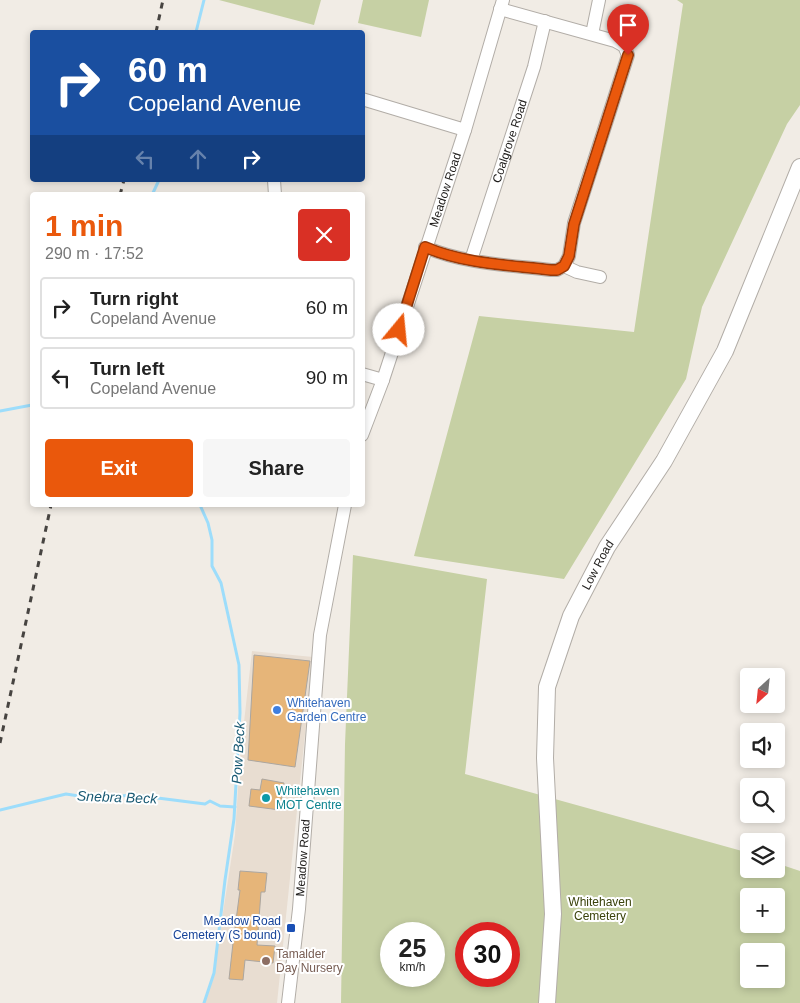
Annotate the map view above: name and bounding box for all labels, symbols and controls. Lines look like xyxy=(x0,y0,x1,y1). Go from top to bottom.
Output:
pin xyxy=(607,4,649,55)
icon: arrive xyxy=(614,11,642,39)
icon: right xyxy=(45,50,110,115)
text: 60 m xyxy=(128,50,208,89)
text: Copeland Avenue xyxy=(128,91,301,116)
street label: Coalgrove Road xyxy=(490,98,530,185)
icon: left xyxy=(131,145,159,173)
icon: ahead xyxy=(184,145,212,173)
icon: right xyxy=(237,145,265,173)
street label: Meadow Road xyxy=(427,151,464,229)
text: 1 min xyxy=(45,209,123,242)
button: close xyxy=(298,209,350,261)
text: 290 m · 17:52 xyxy=(45,245,144,262)
text: Turn right xyxy=(90,288,178,309)
icon: right xyxy=(47,294,75,322)
text: 60 m xyxy=(306,297,348,318)
position arrow xyxy=(372,303,424,355)
text: Copeland Avenue xyxy=(90,310,216,327)
text: Turn left xyxy=(90,358,165,379)
icon: left xyxy=(47,364,75,392)
text: 90 m xyxy=(306,367,348,388)
text: Copeland Avenue xyxy=(90,380,216,397)
button: Exit xyxy=(45,439,193,497)
button: Share xyxy=(203,439,350,497)
street label: Low Road xyxy=(579,537,617,592)
north arrow xyxy=(740,668,785,712)
map controls xyxy=(740,668,785,988)
place label: Whitehaven Garden Centre xyxy=(287,696,367,724)
marker: Whitehaven Garden Centre xyxy=(271,704,283,716)
water label: Pow Beck xyxy=(228,721,248,785)
button: sound xyxy=(740,723,785,768)
button: search xyxy=(740,778,785,823)
place label: Whitehaven MOT Centre xyxy=(276,784,342,812)
water label: Snebra Beck xyxy=(77,788,158,806)
marker: Whitehaven MOT Centre xyxy=(260,792,272,804)
street label: Meadow Road xyxy=(293,819,313,897)
button: layers xyxy=(740,833,785,878)
button: + xyxy=(740,888,785,933)
park label: Whitehaven Cemetery xyxy=(568,895,632,923)
place label: Meadow Road Cemetery (S bound) xyxy=(173,914,281,942)
marker: Meadow Road Cemetery (S bound) xyxy=(285,922,297,934)
speed limit sign: 30 xyxy=(455,922,520,987)
text: 25 xyxy=(399,934,426,962)
button: − xyxy=(740,943,785,988)
place label: Tamalder Day Nursery xyxy=(276,947,343,975)
marker: Tamalder Day Nursery xyxy=(260,955,272,967)
text: km/h xyxy=(399,960,426,974)

